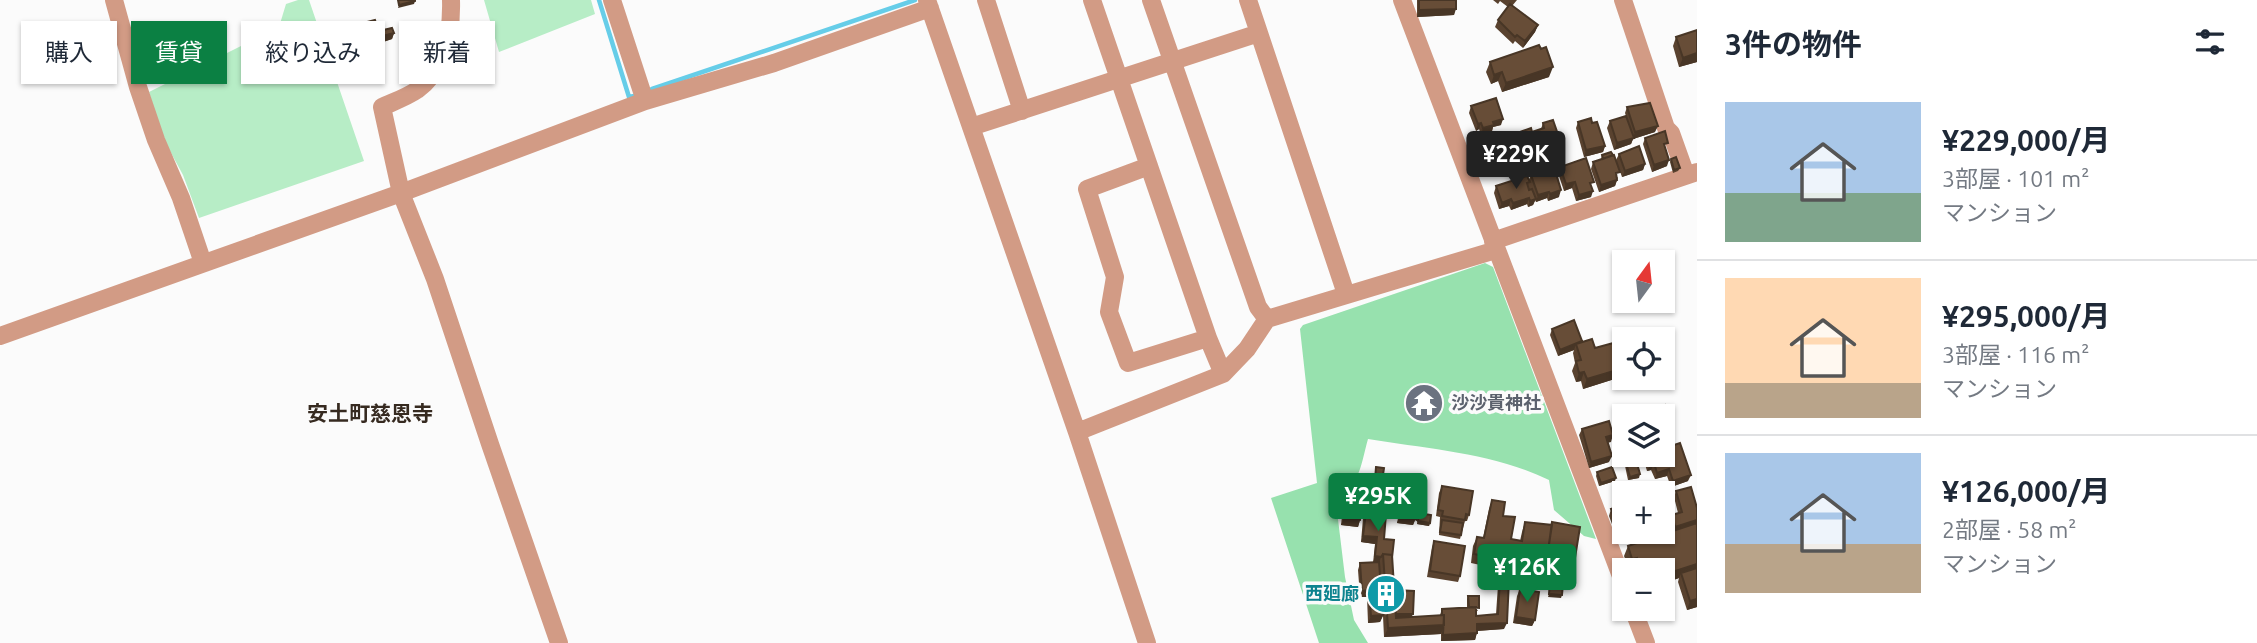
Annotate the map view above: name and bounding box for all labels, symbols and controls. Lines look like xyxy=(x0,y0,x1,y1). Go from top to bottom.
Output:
chip: 購入 xyxy=(21,21,117,84)
chip: 賃貸 xyxy=(131,21,227,84)
chip: 絞り込み xyxy=(241,21,385,84)
chip: 新着 xyxy=(399,21,495,84)
icon: filters xyxy=(2191,23,2229,61)
text: 3件の物件 xyxy=(1725,27,1862,61)
text: ¥229,000/月 xyxy=(1942,123,2110,157)
icon: home xyxy=(1781,130,1865,214)
pin: ¥229K xyxy=(1467,132,1565,191)
text: ¥229K xyxy=(1482,141,1550,166)
text: 3部屋 · 101 m² xyxy=(1942,166,2089,191)
text: マンション xyxy=(1942,200,2057,225)
north arrow xyxy=(1612,250,1675,313)
map controls xyxy=(1612,250,1675,621)
text: ¥295,000/月 xyxy=(1942,299,2110,333)
icon: home xyxy=(1781,306,1865,390)
button: locate xyxy=(1612,327,1675,390)
text: 3部屋 · 116 m² xyxy=(1942,342,2089,367)
text: マンション xyxy=(1942,376,2057,401)
temple icon: 沙沙貴神社 xyxy=(1403,382,1445,424)
place label: 沙沙貴神社 xyxy=(1451,392,1541,412)
district label: 安土町慈恩寺 xyxy=(307,401,433,425)
button: layers xyxy=(1612,404,1675,467)
pin: ¥295K xyxy=(1329,474,1427,533)
text: ¥126,000/月 xyxy=(1942,474,2110,508)
button: + xyxy=(1612,481,1675,544)
icon: home xyxy=(1781,481,1865,565)
text: ¥295K xyxy=(1344,483,1412,508)
text: 2部屋 · 58 m² xyxy=(1942,517,2076,542)
pin: ¥126K xyxy=(1478,544,1576,604)
text: マンション xyxy=(1942,551,2057,576)
text: ¥126K xyxy=(1493,554,1561,579)
button: − xyxy=(1612,558,1675,621)
building icon: 西廻廊 xyxy=(1365,573,1407,615)
place label: 西廻廊 xyxy=(1305,583,1359,603)

